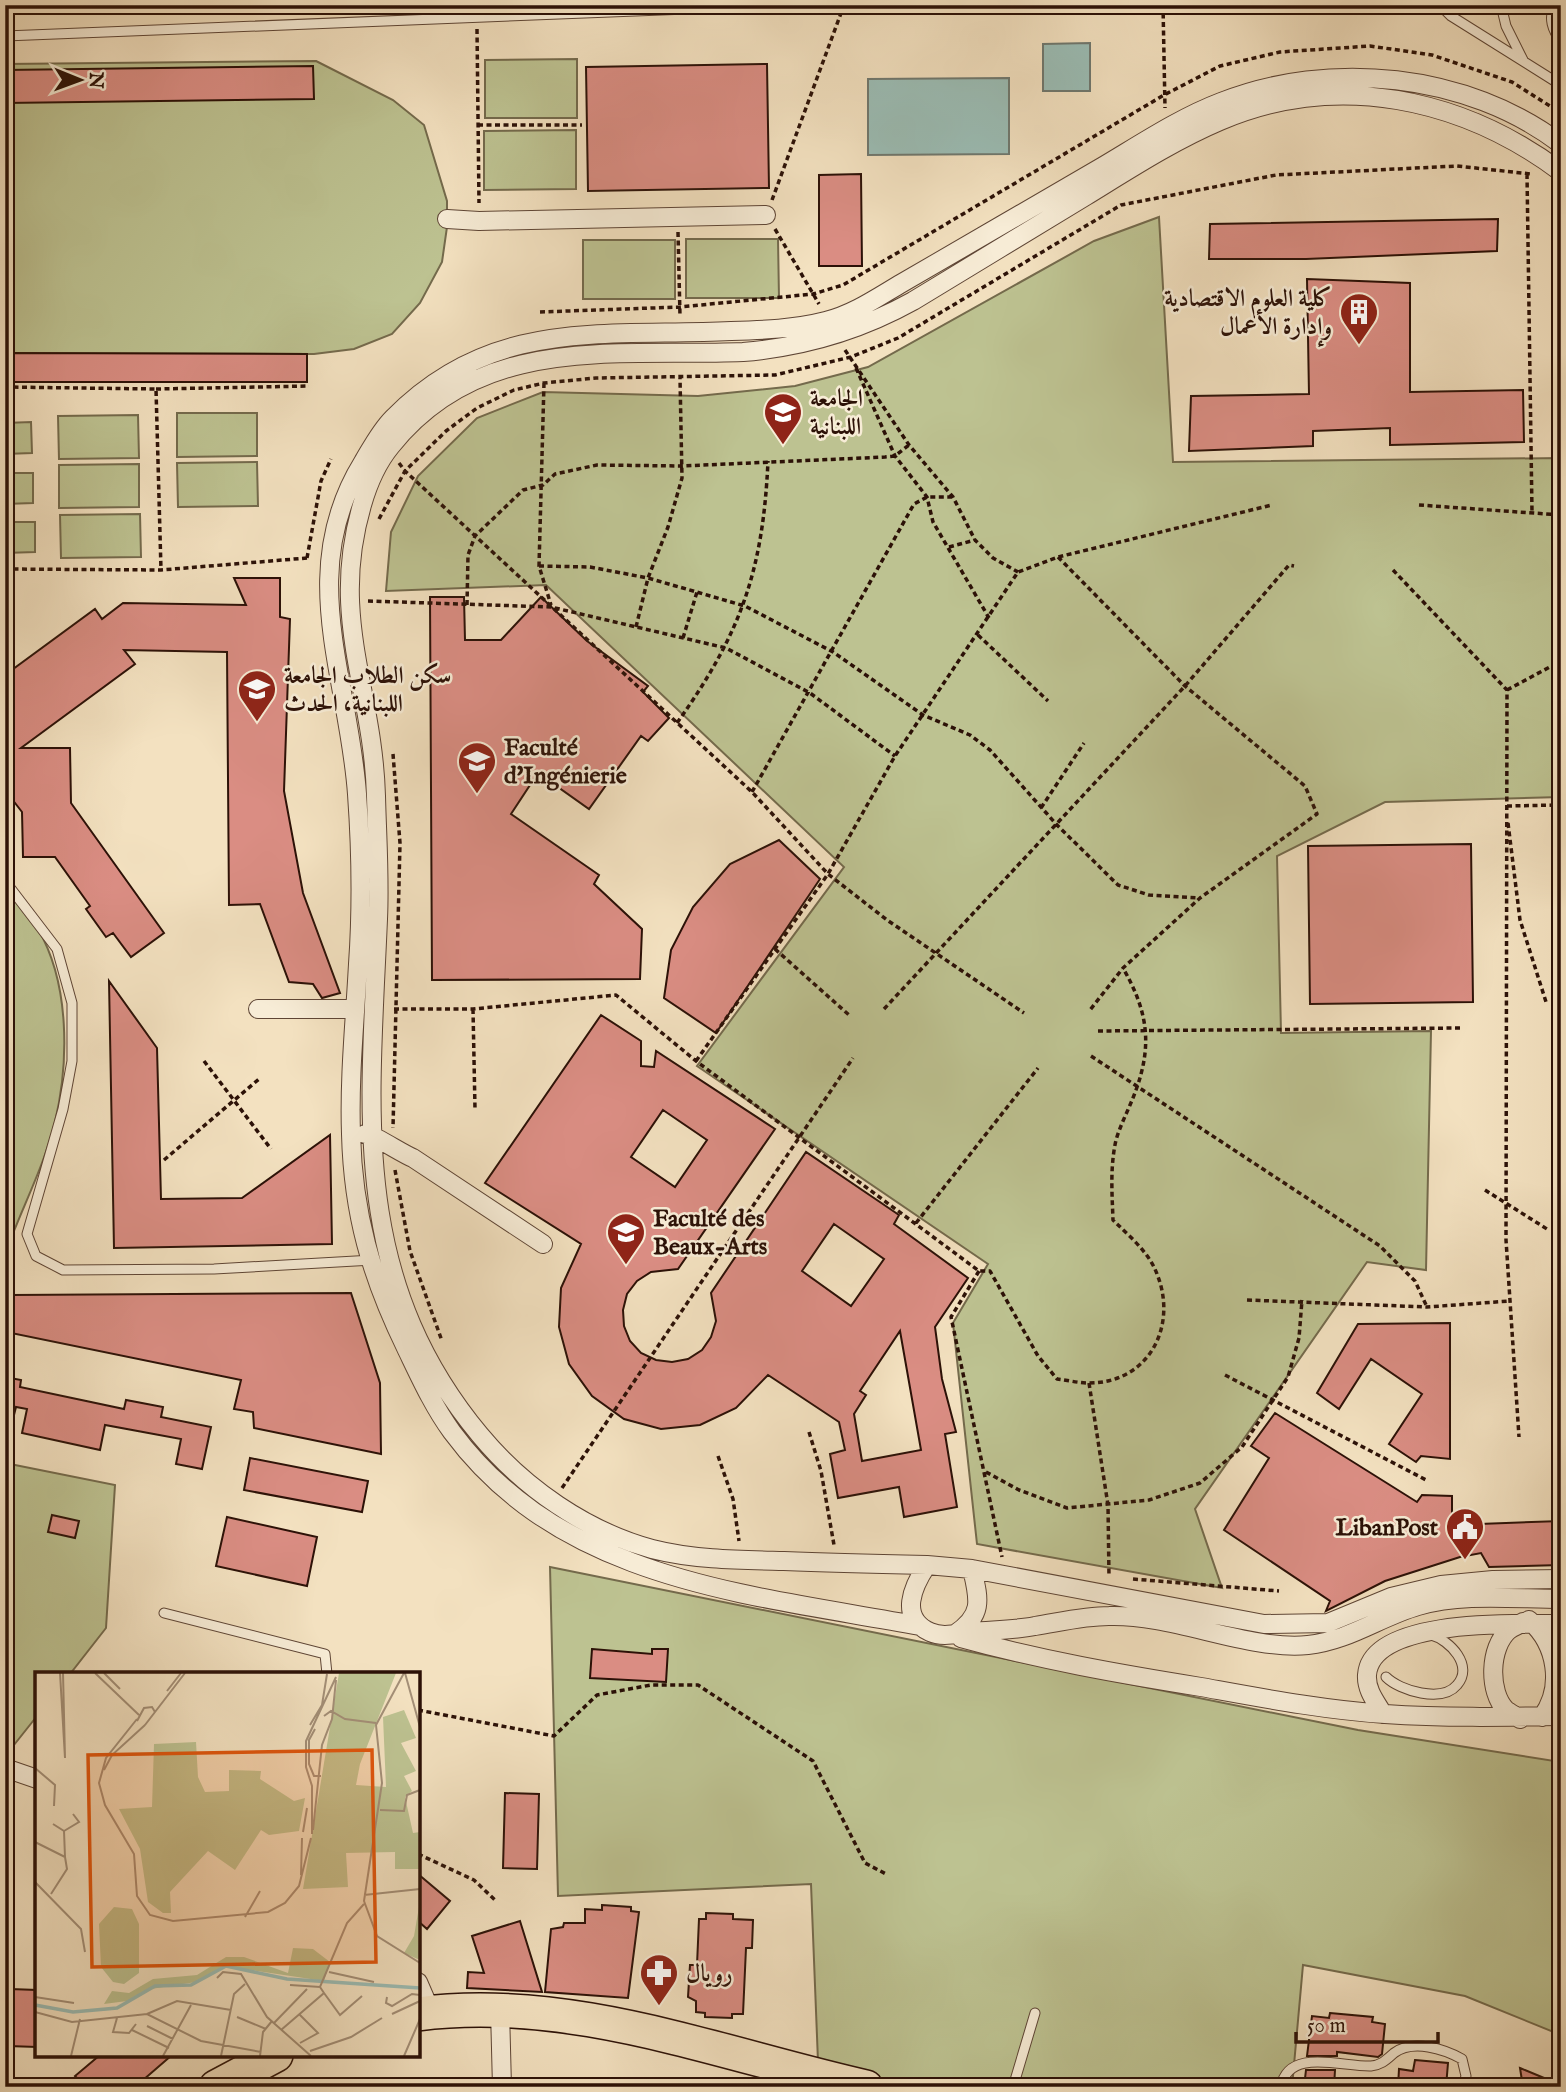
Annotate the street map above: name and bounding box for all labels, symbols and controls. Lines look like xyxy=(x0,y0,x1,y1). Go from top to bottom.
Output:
north arrow xyxy=(46,46,116,116)
text: N xyxy=(83,71,107,89)
place label: كلية العلوم الاقتصادية وإدارة الأعمال xyxy=(1164,284,1332,348)
building icon: كلية العلوم الاقتصادية وإدارة الأعمال xyxy=(1338,291,1380,346)
place label: الجامعة اللبنانية xyxy=(810,384,863,443)
school or university icon: الجامعة اللبنانية xyxy=(762,391,804,446)
place label: سكن الطلاب الجامعة اللبنانية، الحدث xyxy=(284,661,451,720)
school or university icon: سكن الطلاب الجامعة اللبنانية، الحدث xyxy=(236,668,278,723)
place label: Faculté d'Ingénierie xyxy=(504,733,627,792)
school or university icon: Faculté d'Ingénierie xyxy=(456,740,498,795)
place label: Faculté des Beaux-Arts xyxy=(653,1204,768,1263)
school or university icon: Faculté des Beaux-Arts xyxy=(605,1211,647,1266)
public building icon: LibanPost xyxy=(1444,1506,1486,1561)
place label: LibanPost xyxy=(1336,1513,1439,1544)
inset map xyxy=(35,1672,420,2057)
pharmacy icon: رويال xyxy=(638,1952,680,2007)
place label: رويال xyxy=(686,1959,733,1990)
scale bar xyxy=(1296,2001,1438,2045)
text: 50 m xyxy=(1307,2013,1346,2040)

